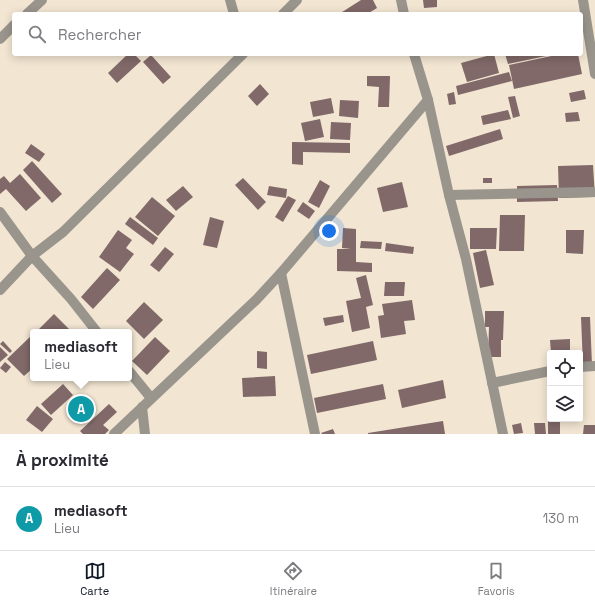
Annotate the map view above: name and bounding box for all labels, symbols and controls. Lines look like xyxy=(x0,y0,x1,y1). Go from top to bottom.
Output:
search box xyxy=(12,12,583,56)
icon: search xyxy=(26,23,48,45)
text: Rechercher xyxy=(58,25,141,44)
your location xyxy=(319,221,339,241)
popup xyxy=(30,329,132,381)
text: mediasoft xyxy=(44,337,118,356)
map controls xyxy=(547,350,583,422)
button: locate xyxy=(547,350,583,386)
text: Lieu xyxy=(44,356,70,373)
button: layers xyxy=(547,386,583,422)
pin: A xyxy=(68,394,94,424)
text: À proximité xyxy=(16,449,109,471)
text: mediasoft xyxy=(54,501,128,520)
text: A xyxy=(25,510,33,527)
text: 130 m xyxy=(543,510,579,527)
text: Lieu xyxy=(54,520,80,537)
tab: Carte xyxy=(80,560,109,598)
tab: Itinéraire xyxy=(270,560,317,598)
tab: Favoris xyxy=(478,560,515,598)

